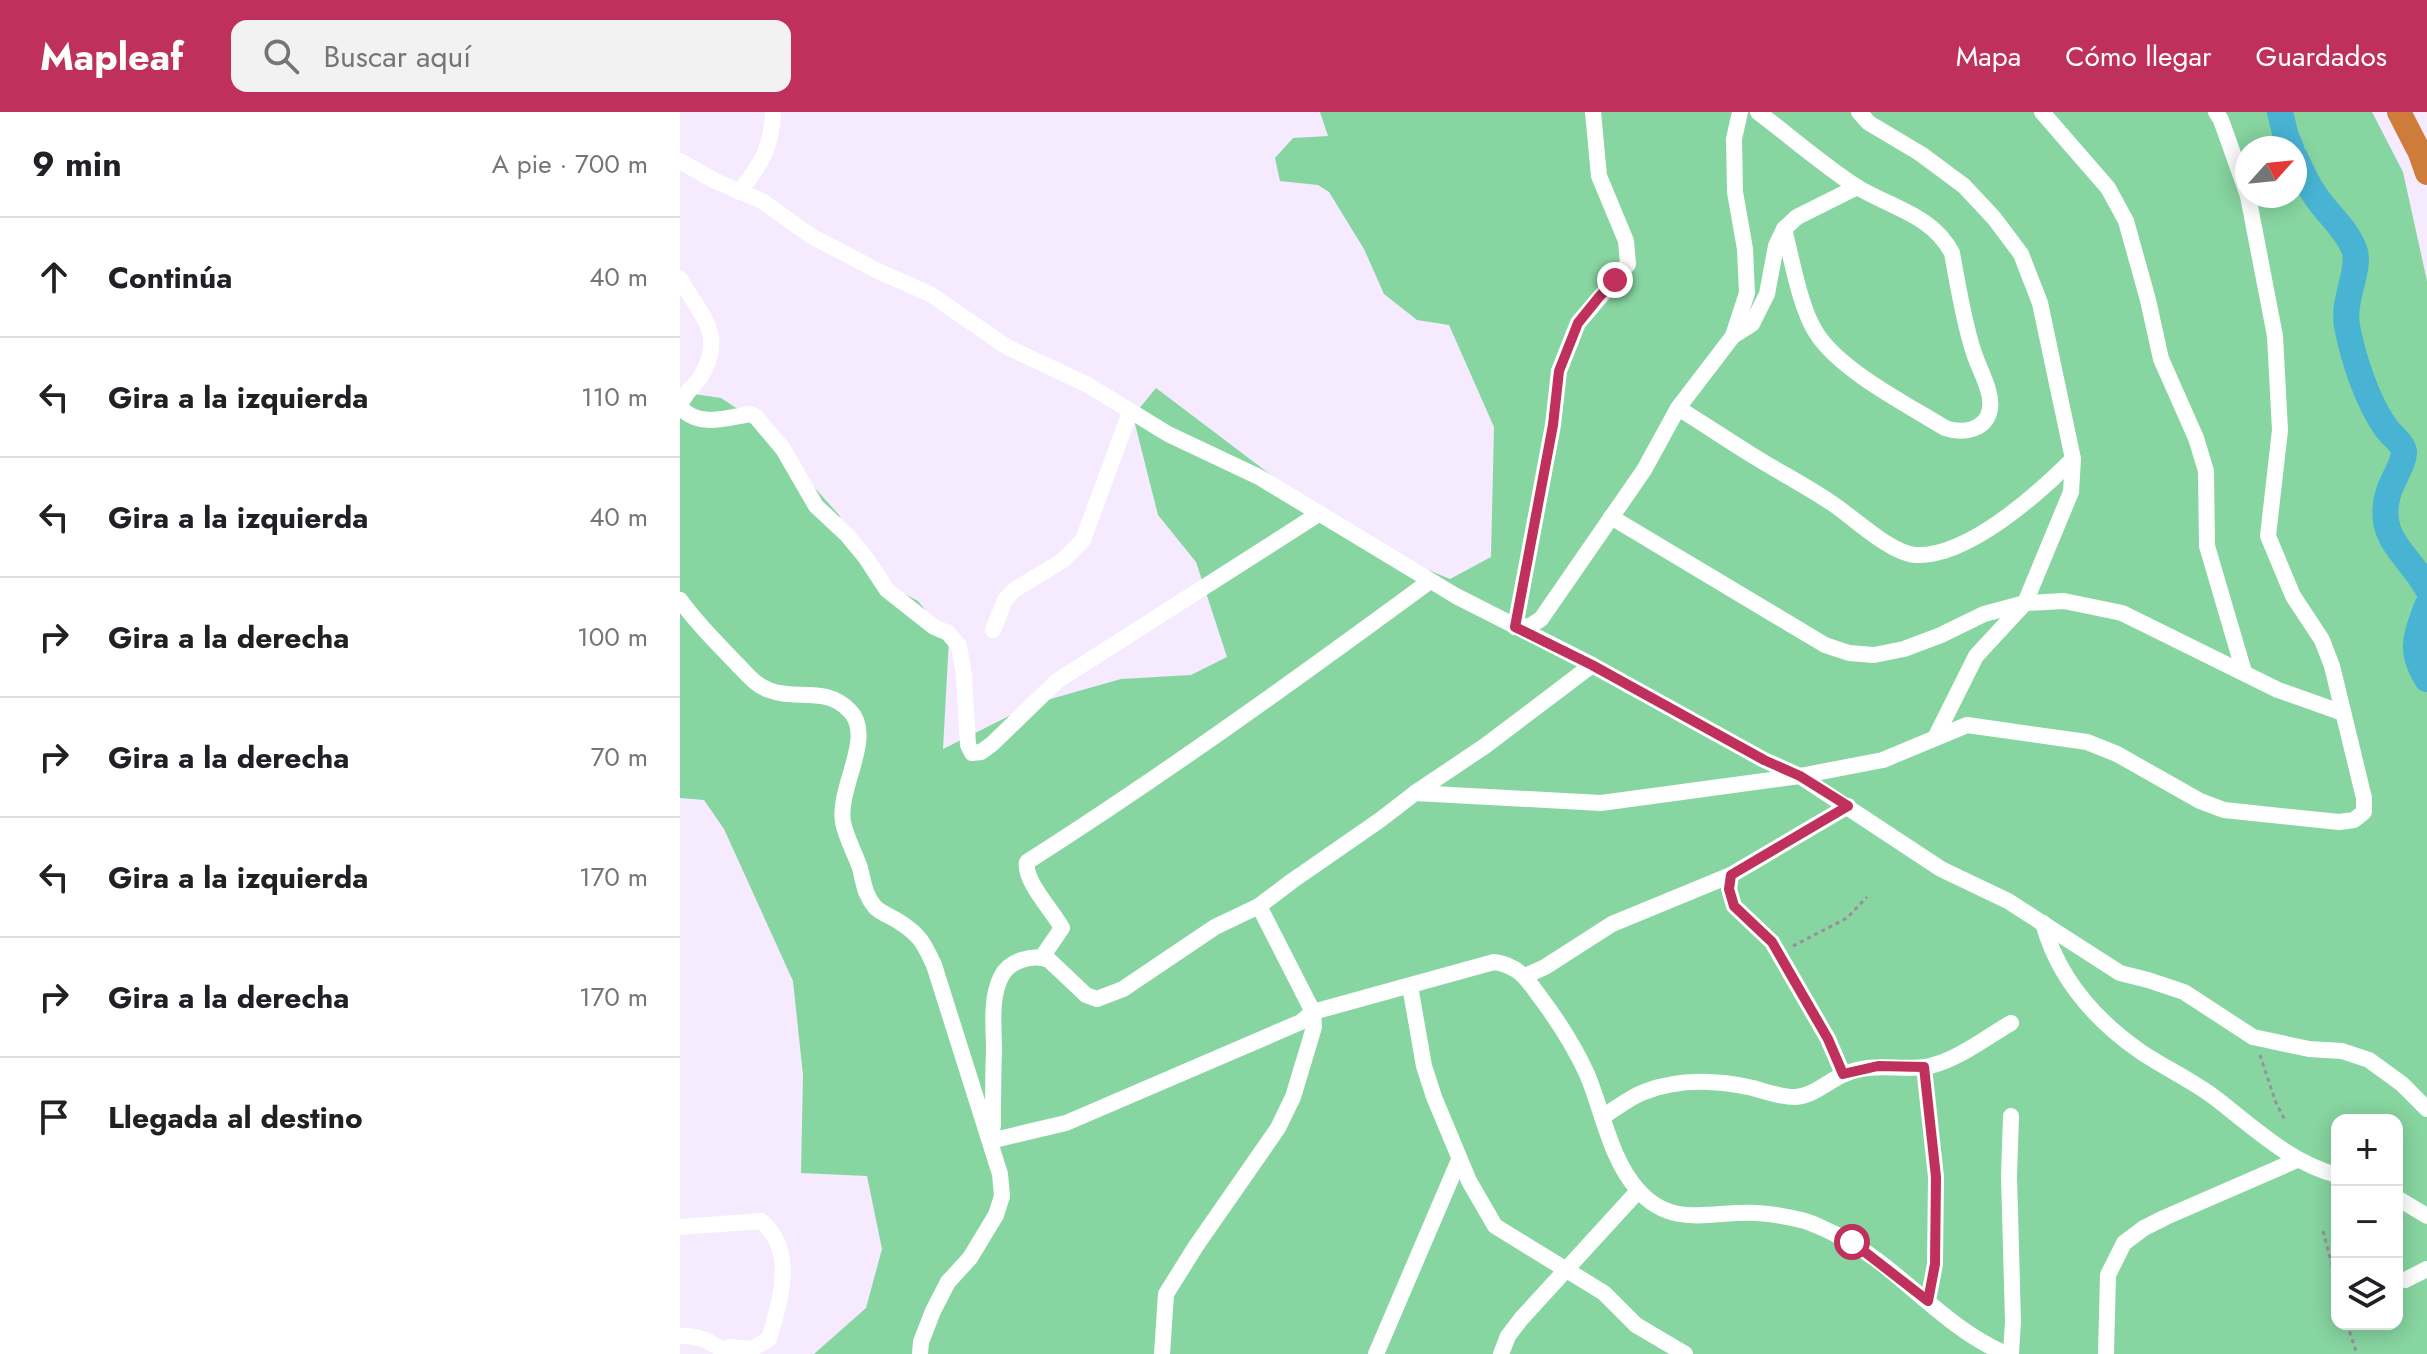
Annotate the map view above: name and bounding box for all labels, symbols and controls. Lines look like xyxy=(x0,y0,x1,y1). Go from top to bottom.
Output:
search box xyxy=(231,20,791,92)
text: Mapleaf xyxy=(40,29,183,84)
icon: search xyxy=(259,34,303,78)
text: Buscar aquí xyxy=(323,35,471,78)
text: Mapa xyxy=(1956,36,2021,77)
text: Cómo llegar xyxy=(2065,36,2212,77)
text: Guardados xyxy=(2256,36,2387,77)
north arrow xyxy=(2235,136,2307,208)
text: 9 min xyxy=(32,140,122,189)
text: A pie · 700 m xyxy=(492,145,648,183)
icon: ahead xyxy=(32,255,76,299)
text: Continúa xyxy=(108,256,232,299)
text: 40 m xyxy=(589,258,648,296)
route end xyxy=(1597,262,1633,298)
icon: left xyxy=(32,375,76,419)
text: Gira a la izquierda xyxy=(108,376,368,419)
text: 110 m xyxy=(581,378,648,416)
icon: left xyxy=(32,495,76,539)
text: Gira a la izquierda xyxy=(108,496,368,539)
text: 40 m xyxy=(589,498,648,536)
icon: right xyxy=(32,615,76,659)
text: Gira a la derecha xyxy=(108,616,349,659)
text: 100 m xyxy=(577,618,648,656)
icon: right xyxy=(32,735,76,779)
text: Gira a la derecha xyxy=(108,736,349,779)
text: 70 m xyxy=(591,738,648,776)
icon: left xyxy=(32,855,76,899)
text: Gira a la izquierda xyxy=(108,856,368,899)
text: 170 m xyxy=(579,858,648,896)
icon: right xyxy=(32,975,76,1019)
text: Gira a la derecha xyxy=(108,976,349,1019)
text: 170 m xyxy=(579,978,648,1016)
icon: arrive xyxy=(32,1095,76,1139)
text: Llegada al destino xyxy=(108,1096,363,1139)
map controls xyxy=(2331,1114,2403,1330)
button: + xyxy=(2331,1114,2403,1186)
button: − xyxy=(2331,1186,2403,1258)
route start xyxy=(1834,1224,1870,1260)
button: layers xyxy=(2331,1258,2403,1330)

